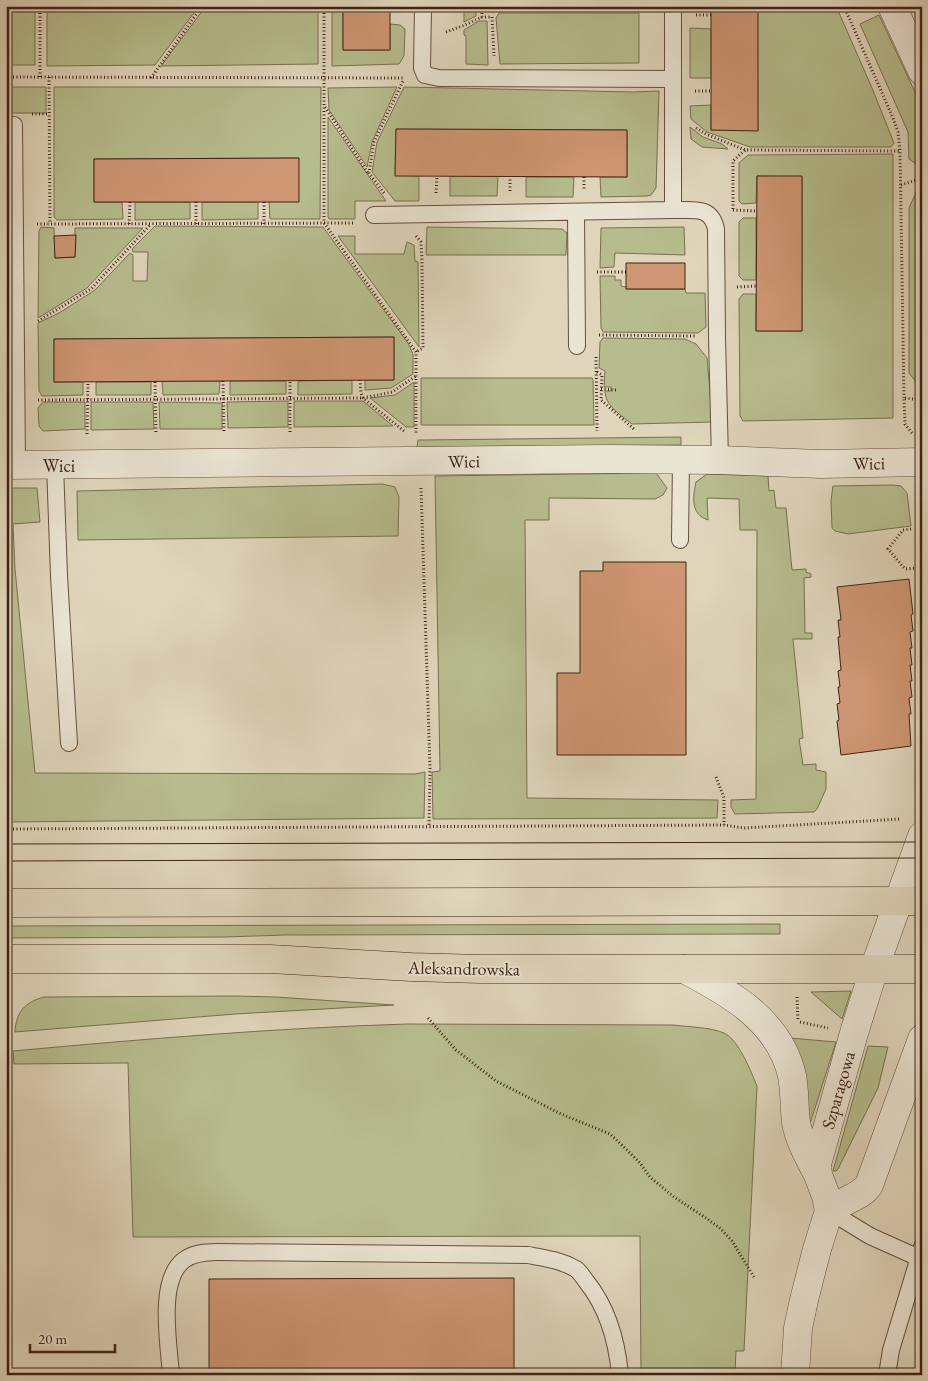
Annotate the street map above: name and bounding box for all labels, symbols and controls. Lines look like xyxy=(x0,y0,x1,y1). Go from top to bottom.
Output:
street label: Wici xyxy=(448,449,481,473)
street label: Wici xyxy=(853,451,886,475)
street label: Wici xyxy=(43,454,76,477)
street label: Aleksandrowska xyxy=(407,956,521,980)
street label: Szparagowa xyxy=(816,1047,860,1132)
scale bar xyxy=(30,1321,115,1353)
text: 20 m xyxy=(38,1329,67,1348)

